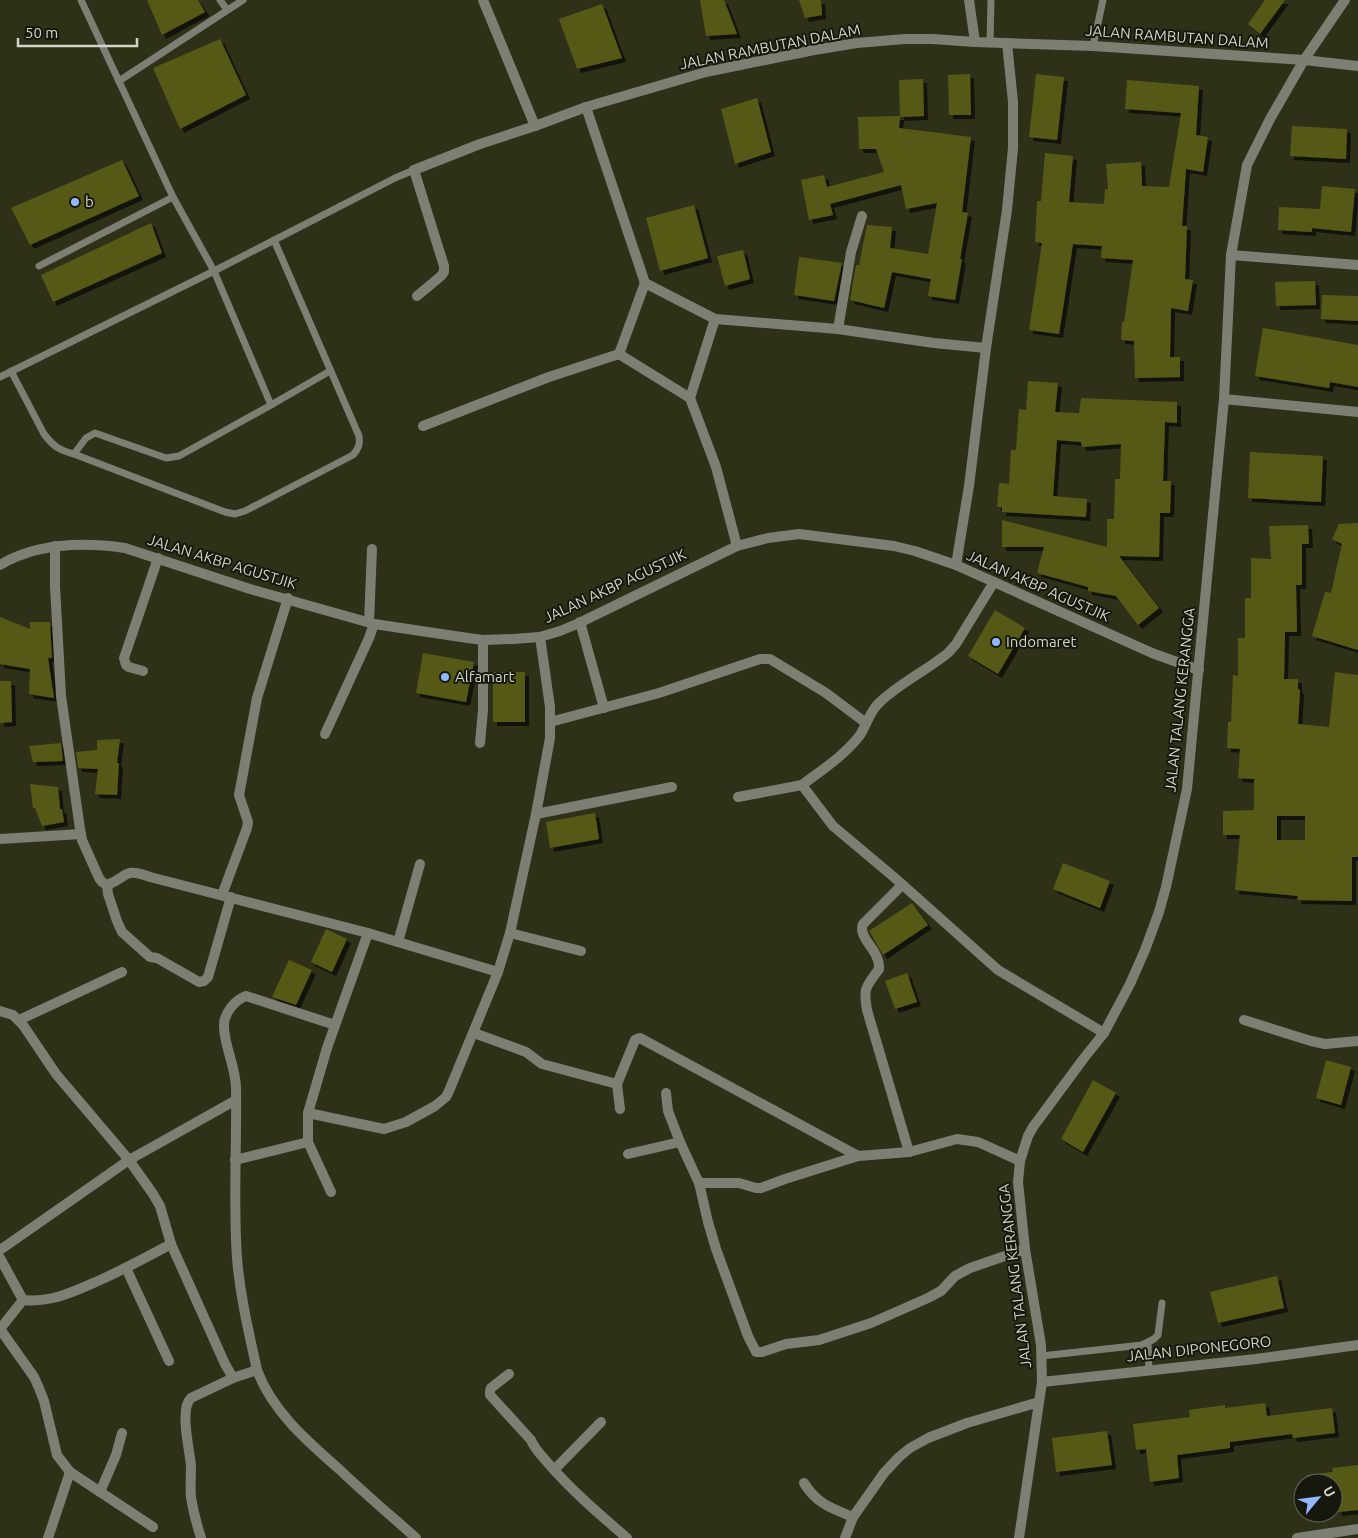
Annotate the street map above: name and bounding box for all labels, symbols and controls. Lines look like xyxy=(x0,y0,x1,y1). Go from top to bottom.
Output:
scale bar xyxy=(18,15,136,47)
street label: JALAN RAMBUTAN DALAM xyxy=(678,21,862,72)
street label: JALAN RAMBUTAN DALAM xyxy=(1085,22,1269,51)
text: 50 m xyxy=(25,24,58,41)
place label: b xyxy=(85,193,94,210)
marker: b xyxy=(69,196,81,208)
street label: JALAN AKBP AGUSTJIK xyxy=(146,531,299,592)
street label: JALAN AKBP AGUSTJIK xyxy=(541,545,689,626)
street label: JALAN AKBP AGUSTJIK xyxy=(964,546,1112,625)
street label: JALAN TALANG KERANGGA xyxy=(1161,607,1198,793)
place label: Indomaret xyxy=(1006,633,1077,650)
marker: Indomaret xyxy=(990,636,1002,648)
place label: Alfamart xyxy=(455,668,514,685)
marker: Alfamart xyxy=(439,671,451,683)
street label: JALAN TALANG KERANGGA xyxy=(995,1183,1034,1369)
street label: JALAN DIPONEGORO xyxy=(1126,1332,1272,1365)
north arrow xyxy=(1293,1473,1343,1523)
text: U xyxy=(1320,1484,1339,1500)

